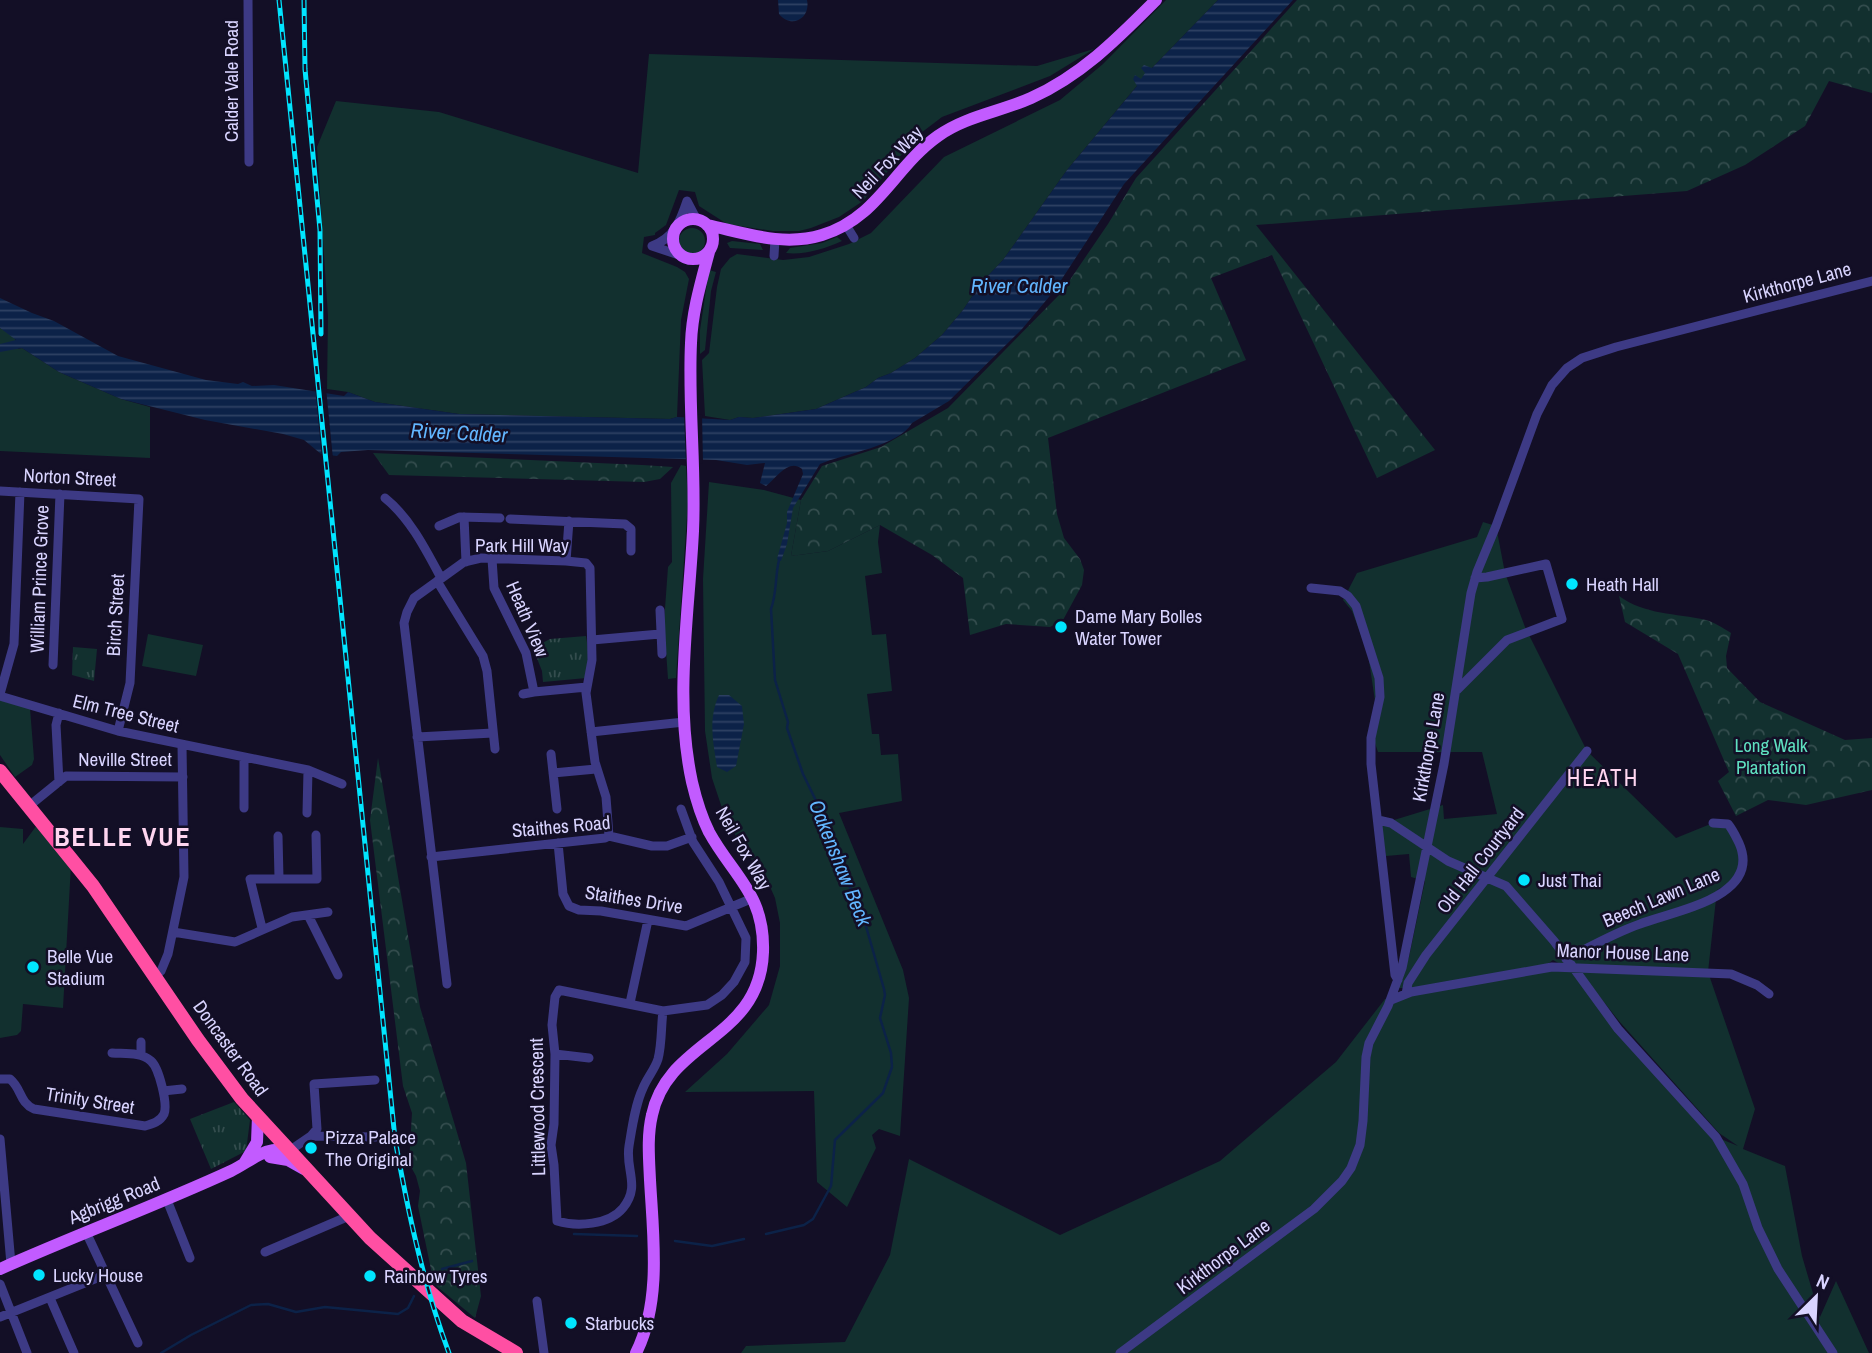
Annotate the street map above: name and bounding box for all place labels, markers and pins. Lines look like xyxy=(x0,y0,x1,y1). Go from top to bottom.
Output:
place label: Heath Hall xyxy=(1586,571,1659,597)
marker: Heath Hall xyxy=(1564,576,1580,592)
place label: Dame Mary Bolles Water Tower xyxy=(1075,603,1202,651)
marker: Dame Mary Bolles Water Tower xyxy=(1053,619,1069,635)
place label: Just Thai xyxy=(1538,867,1602,893)
marker: Just Thai xyxy=(1516,872,1532,888)
place label: Belle Vue Stadium xyxy=(47,943,113,991)
marker: Belle Vue Stadium xyxy=(25,959,41,975)
place label: Pizza Palace The Original xyxy=(325,1124,416,1172)
marker: Pizza Palace The Original xyxy=(303,1140,319,1156)
place label: Lucky House xyxy=(53,1262,143,1288)
place label: Rainbow Tyres xyxy=(384,1263,488,1289)
marker: Lucky House xyxy=(31,1267,47,1283)
marker: Rainbow Tyres xyxy=(362,1268,378,1284)
place label: Starbucks xyxy=(585,1310,654,1336)
marker: Starbucks xyxy=(563,1315,579,1331)

